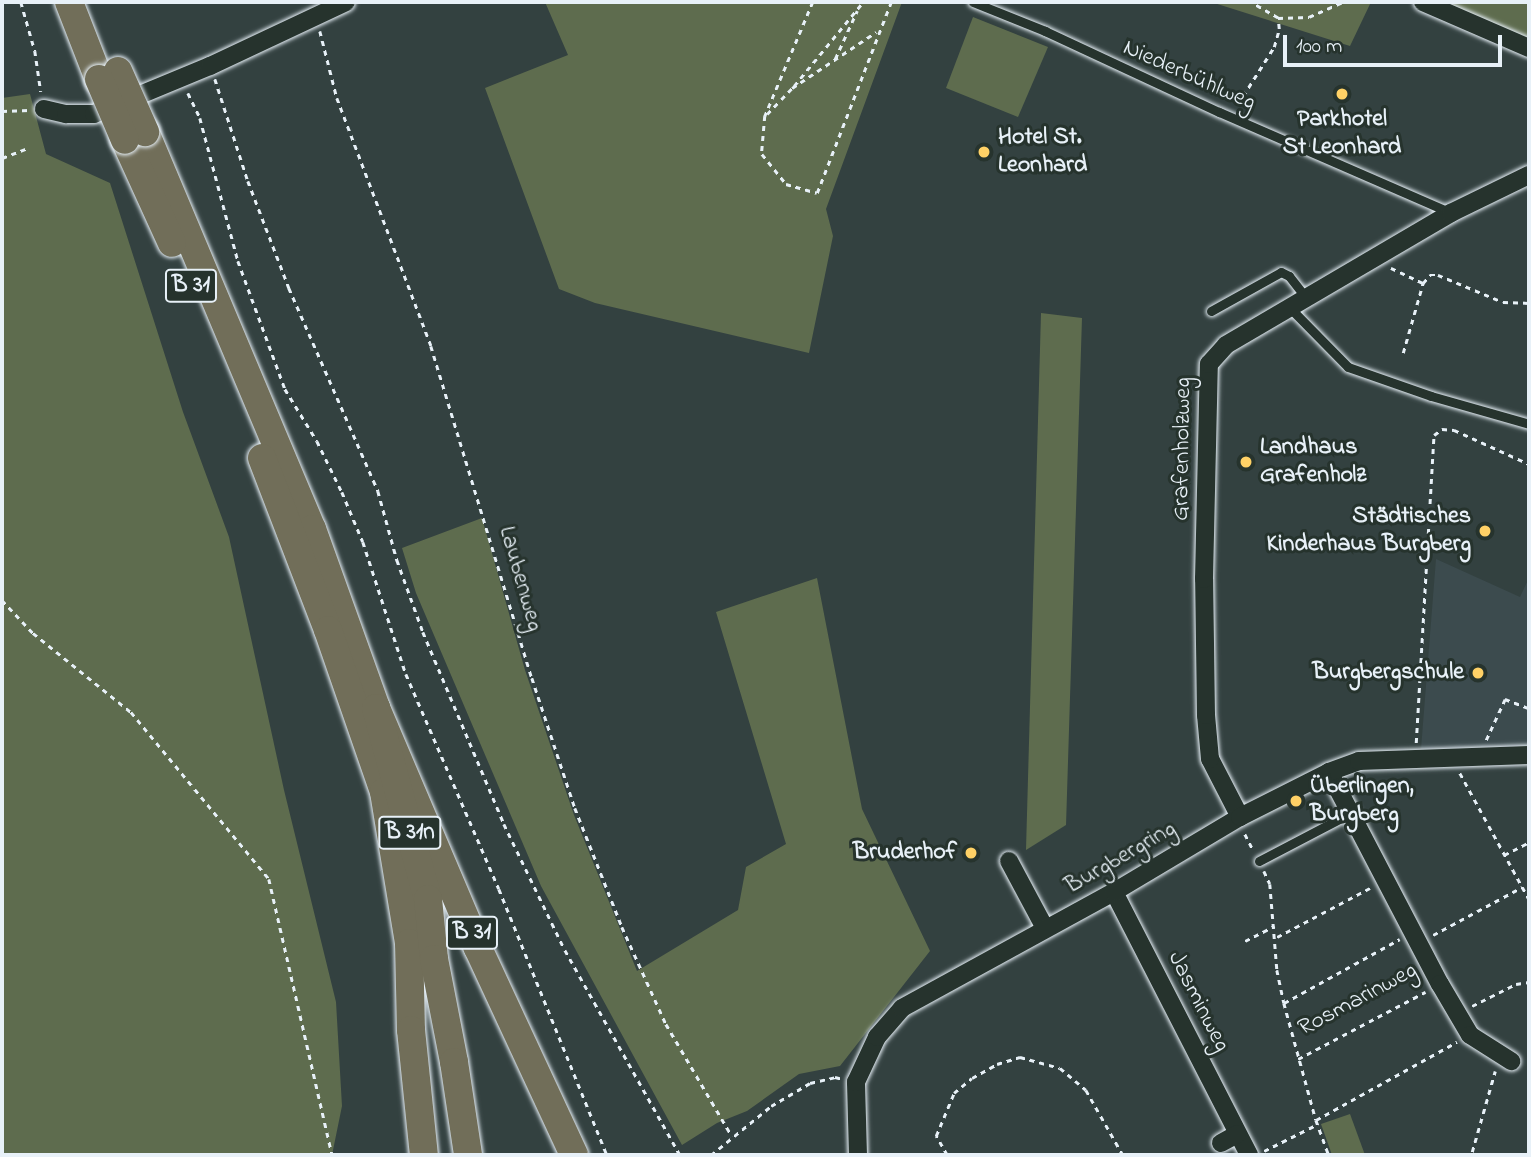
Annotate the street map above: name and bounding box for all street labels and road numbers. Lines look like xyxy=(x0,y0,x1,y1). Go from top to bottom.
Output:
street label: Niederbühlweg xyxy=(1118,34,1260,118)
road number: B 31 xyxy=(165,266,217,306)
street label: Grafenholzweg xyxy=(1167,377,1199,521)
street label: Laubenweg xyxy=(491,523,549,635)
road number: B 31n xyxy=(377,814,443,852)
street label: Burgbergring xyxy=(1060,815,1182,901)
road number: B 31 xyxy=(446,914,498,952)
street label: Jasminweg xyxy=(1160,947,1236,1057)
street label: Rosmarinweg xyxy=(1294,957,1422,1043)

